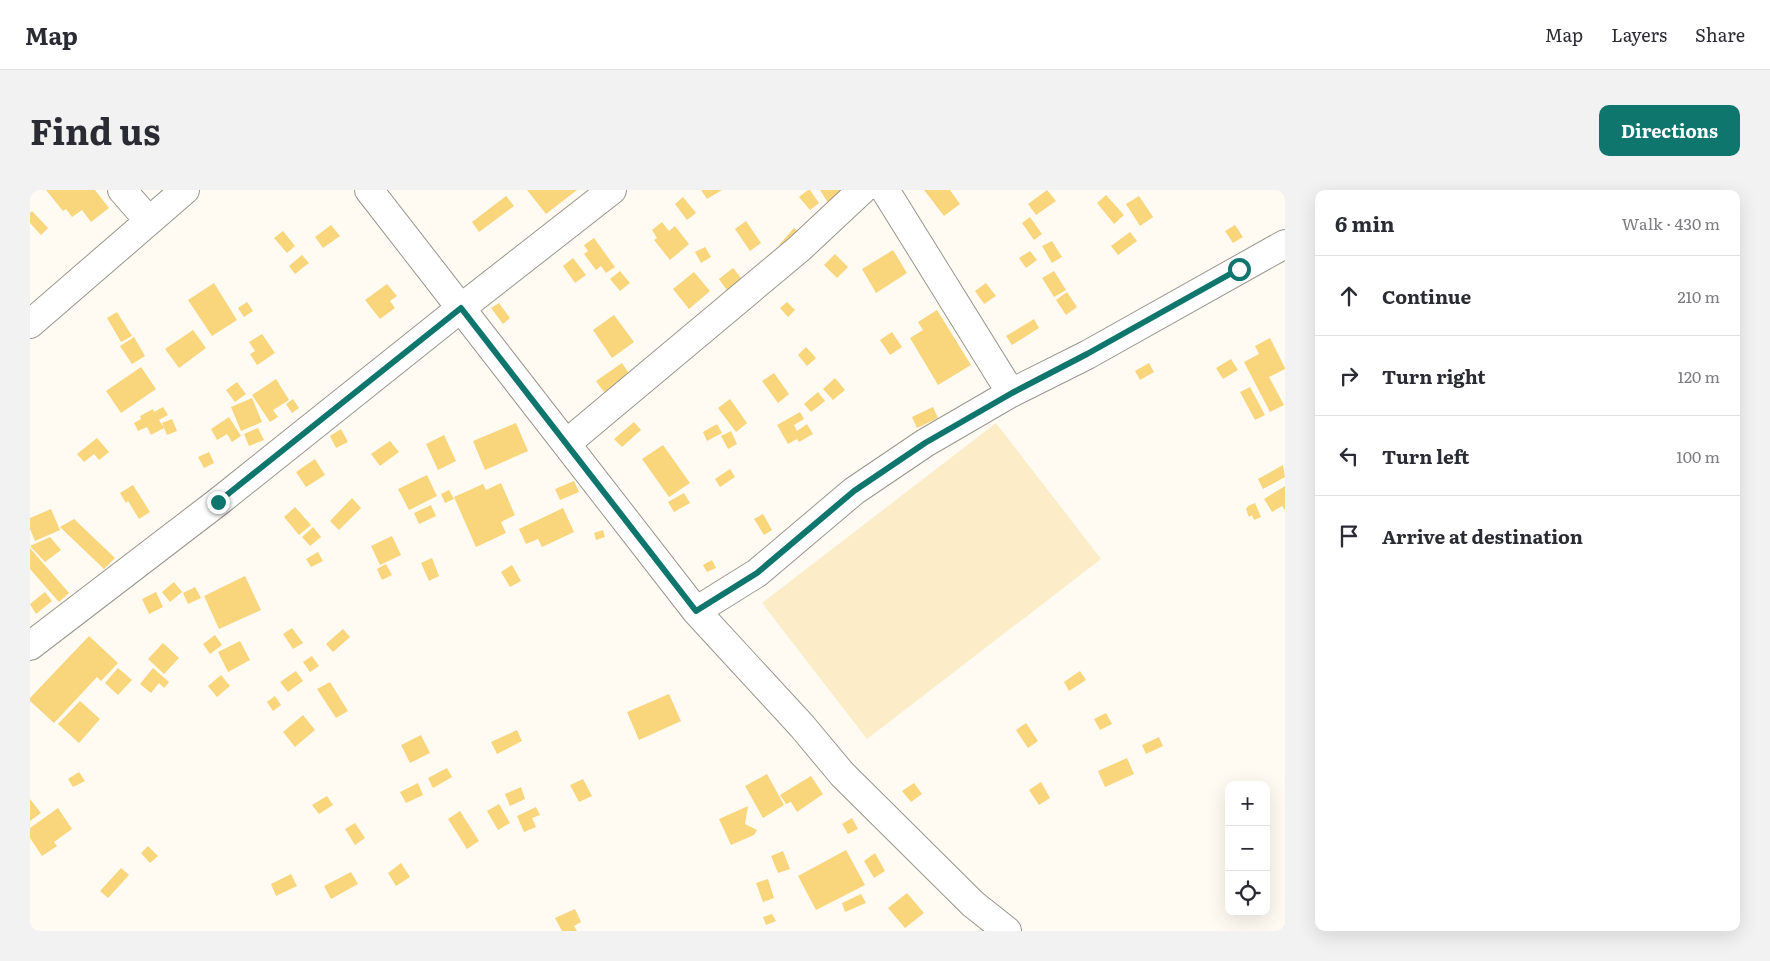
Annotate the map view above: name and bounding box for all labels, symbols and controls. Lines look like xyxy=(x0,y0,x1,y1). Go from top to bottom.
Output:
text: Map xyxy=(25,17,78,52)
text: Map xyxy=(1545,21,1583,48)
text: Layers xyxy=(1611,21,1667,48)
text: Share xyxy=(1695,21,1745,48)
text: Find us xyxy=(30,104,160,156)
button: Directions xyxy=(1599,105,1740,156)
text: 6 min xyxy=(1335,207,1395,238)
text: Walk · 430 m xyxy=(1622,211,1720,235)
route start xyxy=(1228,258,1251,281)
icon: ahead xyxy=(1335,282,1363,310)
text: Continue xyxy=(1382,282,1471,310)
text: 210 m xyxy=(1677,284,1720,308)
icon: right xyxy=(1335,362,1363,390)
text: Turn right xyxy=(1382,362,1486,390)
text: 120 m xyxy=(1677,364,1720,388)
icon: left xyxy=(1335,442,1363,470)
text: Turn left xyxy=(1382,442,1469,470)
text: 100 m xyxy=(1676,444,1720,468)
route end xyxy=(207,491,230,514)
icon: arrive xyxy=(1335,522,1363,550)
text: Arrive at destination xyxy=(1382,522,1583,550)
map controls xyxy=(1225,781,1270,916)
button: + xyxy=(1225,781,1270,826)
button: − xyxy=(1225,826,1270,871)
button: locate xyxy=(1225,871,1270,916)

